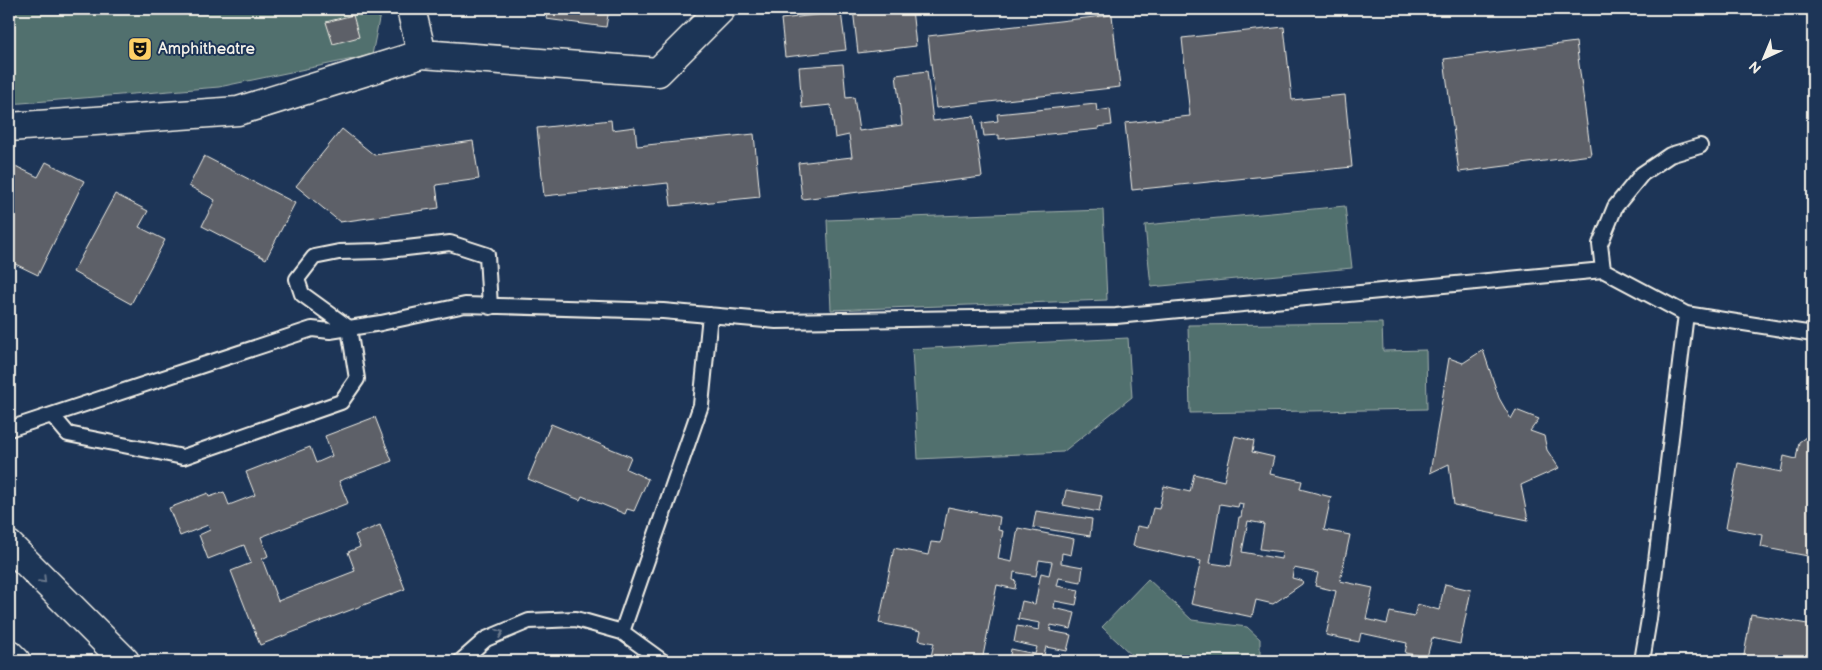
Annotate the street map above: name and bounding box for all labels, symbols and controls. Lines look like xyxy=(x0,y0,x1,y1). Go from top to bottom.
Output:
north arrow xyxy=(1740,32,1790,82)
theatre icon: Amphitheatre xyxy=(127,36,153,62)
place label: Amphitheatre xyxy=(158,40,256,59)
text: N xyxy=(1746,57,1765,77)
one-way arrow xyxy=(37,574,46,583)
one-way arrow xyxy=(495,629,504,640)

